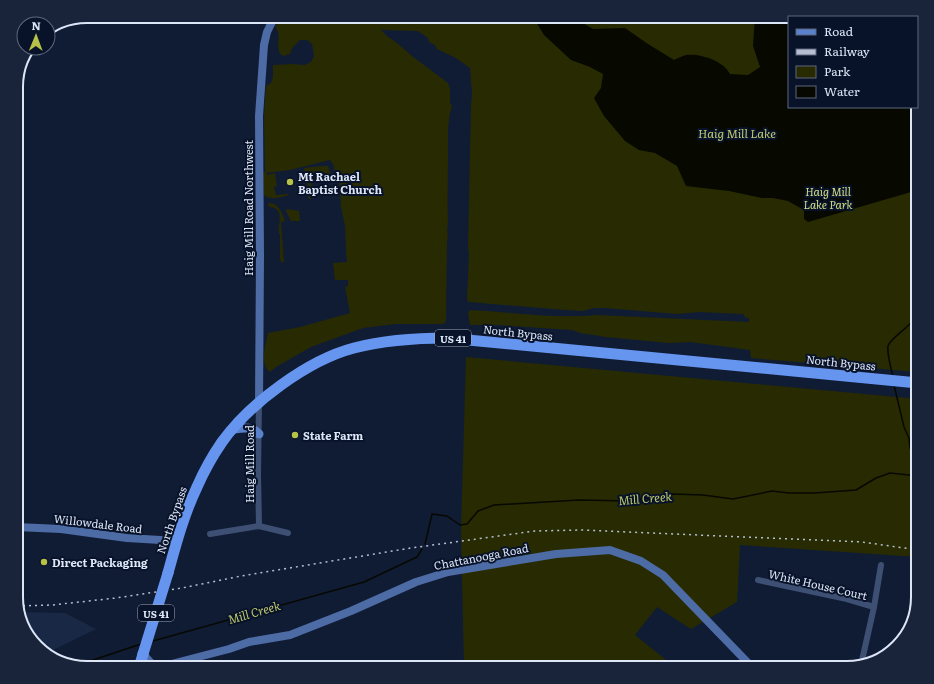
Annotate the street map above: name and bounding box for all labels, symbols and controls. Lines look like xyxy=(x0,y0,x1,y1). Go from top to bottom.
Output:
north arrow xyxy=(16,16,56,56)
legend xyxy=(788,16,918,108)
text: N xyxy=(31,17,41,33)
text: Road xyxy=(824,22,854,40)
text: Railway xyxy=(824,42,870,60)
text: Park xyxy=(824,62,851,80)
text: Water xyxy=(824,82,860,100)
water label: Haig Mill Lake xyxy=(698,124,776,142)
street label: Haig Mill Road Northwest xyxy=(240,140,256,276)
place label: Mt Rachael Baptist Church xyxy=(298,168,383,197)
marker: Mt Rachael Baptist Church xyxy=(285,177,295,187)
park label: Haig Mill Lake Park xyxy=(803,183,853,212)
street label: North Bypass xyxy=(482,320,554,344)
road number: US 41 xyxy=(435,330,471,346)
street label: North Bypass xyxy=(805,350,877,374)
street label: Haig Mill Road xyxy=(241,425,257,503)
place label: State Farm xyxy=(303,427,363,443)
marker: State Farm xyxy=(290,430,300,440)
street label: North Bypass xyxy=(152,484,190,556)
water label: Mill Creek xyxy=(617,487,673,509)
street label: Willowdale Road xyxy=(53,510,143,536)
street label: Chattanooga Road xyxy=(432,539,530,573)
place label: Direct Packaging xyxy=(52,554,148,570)
marker: Direct Packaging xyxy=(39,557,49,567)
street label: White House Court xyxy=(767,565,870,603)
water label: Mill Creek xyxy=(226,596,283,628)
road number: US 41 xyxy=(138,605,174,621)

